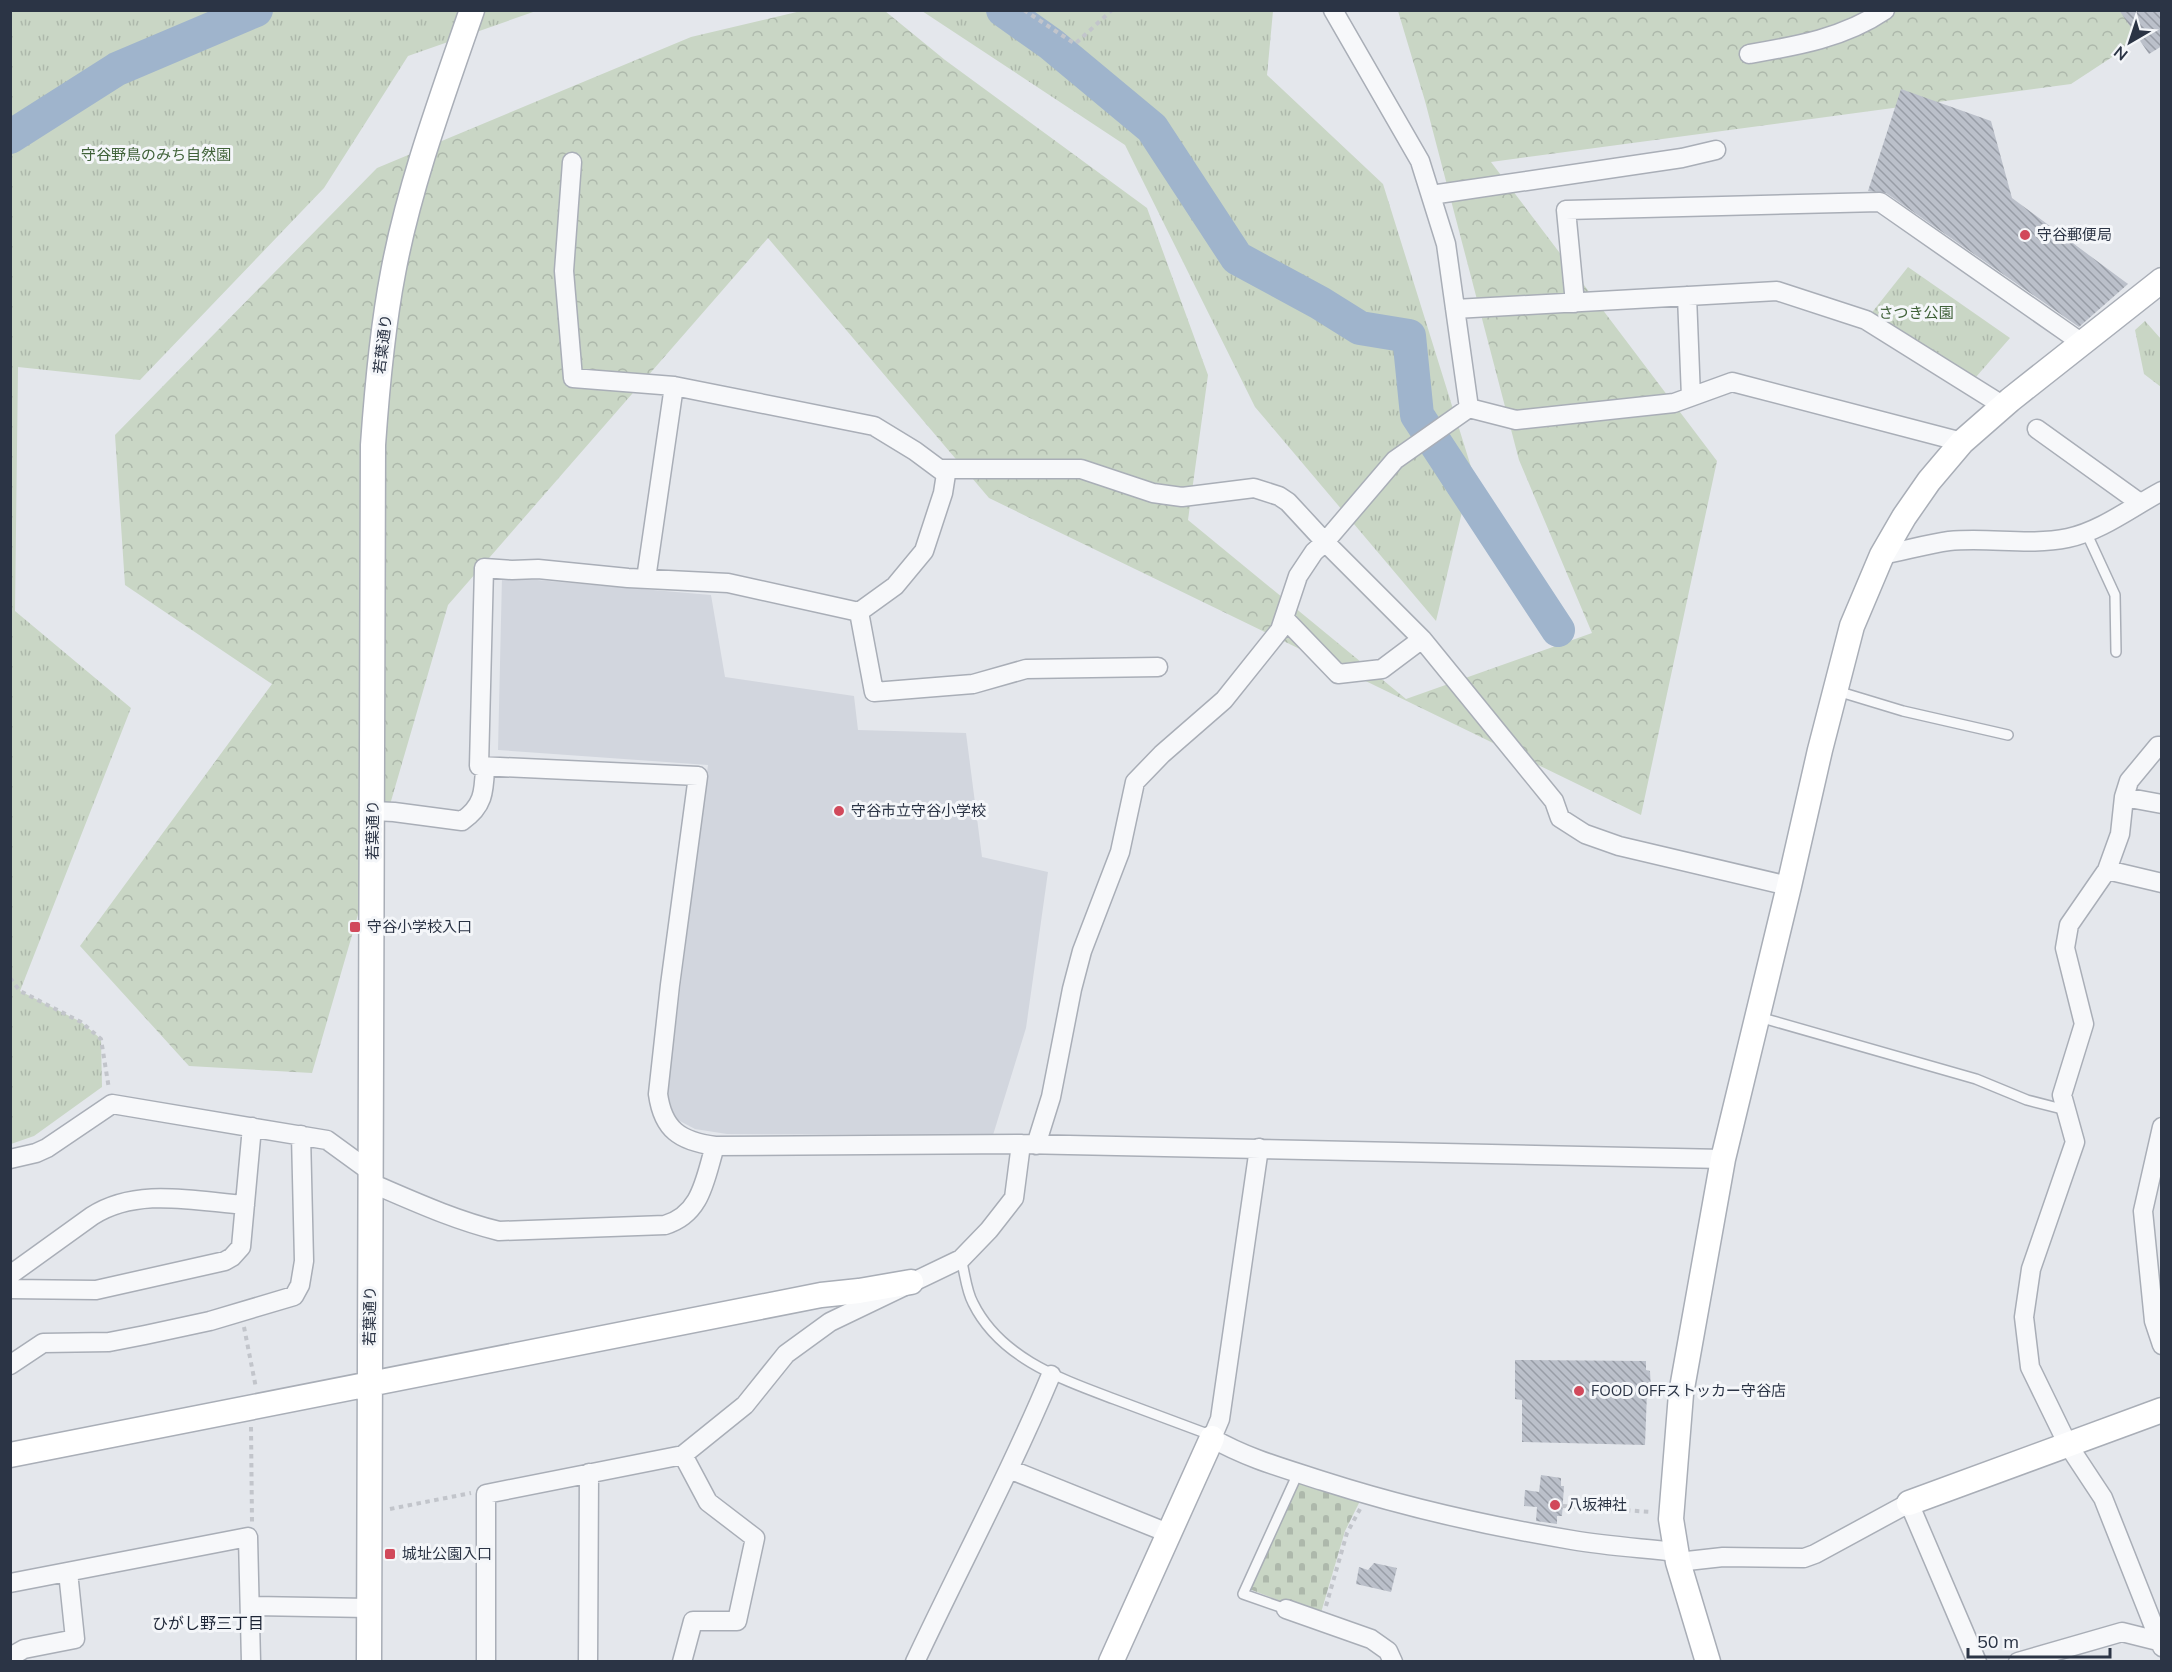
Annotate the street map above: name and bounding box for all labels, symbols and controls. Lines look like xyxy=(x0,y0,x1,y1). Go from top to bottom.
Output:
north arrow xyxy=(2100,12,2160,72)
text: N xyxy=(2110,42,2132,65)
park label: 守谷野鳥のみち自然園 xyxy=(81,145,231,164)
place label: 守谷郵便局 xyxy=(2037,225,2112,244)
marker: 守谷郵便局 xyxy=(2018,228,2032,242)
park label: さつき公園 xyxy=(1878,303,1954,322)
street label: 若葉通り xyxy=(369,313,396,375)
street label: 若葉通り xyxy=(363,800,382,860)
place label: 守谷市立守谷小学校 xyxy=(851,801,986,820)
marker: 守谷市立守谷小学校 xyxy=(832,804,846,818)
place label: 守谷小学校入口 xyxy=(367,917,472,936)
marker: 守谷小学校入口 xyxy=(348,920,362,934)
street label: 若葉通り xyxy=(359,1286,380,1346)
place label: FOOD OFFストッカー守谷店 xyxy=(1591,1381,1786,1400)
marker: FOOD OFFストッカー守谷店 xyxy=(1572,1384,1586,1398)
place label: 八坂神社 xyxy=(1567,1495,1627,1514)
marker: 八坂神社 xyxy=(1548,1498,1562,1512)
place label: 城址公園入口 xyxy=(402,1544,492,1563)
marker: 城址公園入口 xyxy=(383,1547,397,1561)
district label: ひがし野三丁目 xyxy=(152,1613,264,1633)
scale bar xyxy=(1968,1621,2110,1659)
text: 50 m xyxy=(1977,1630,2019,1653)

